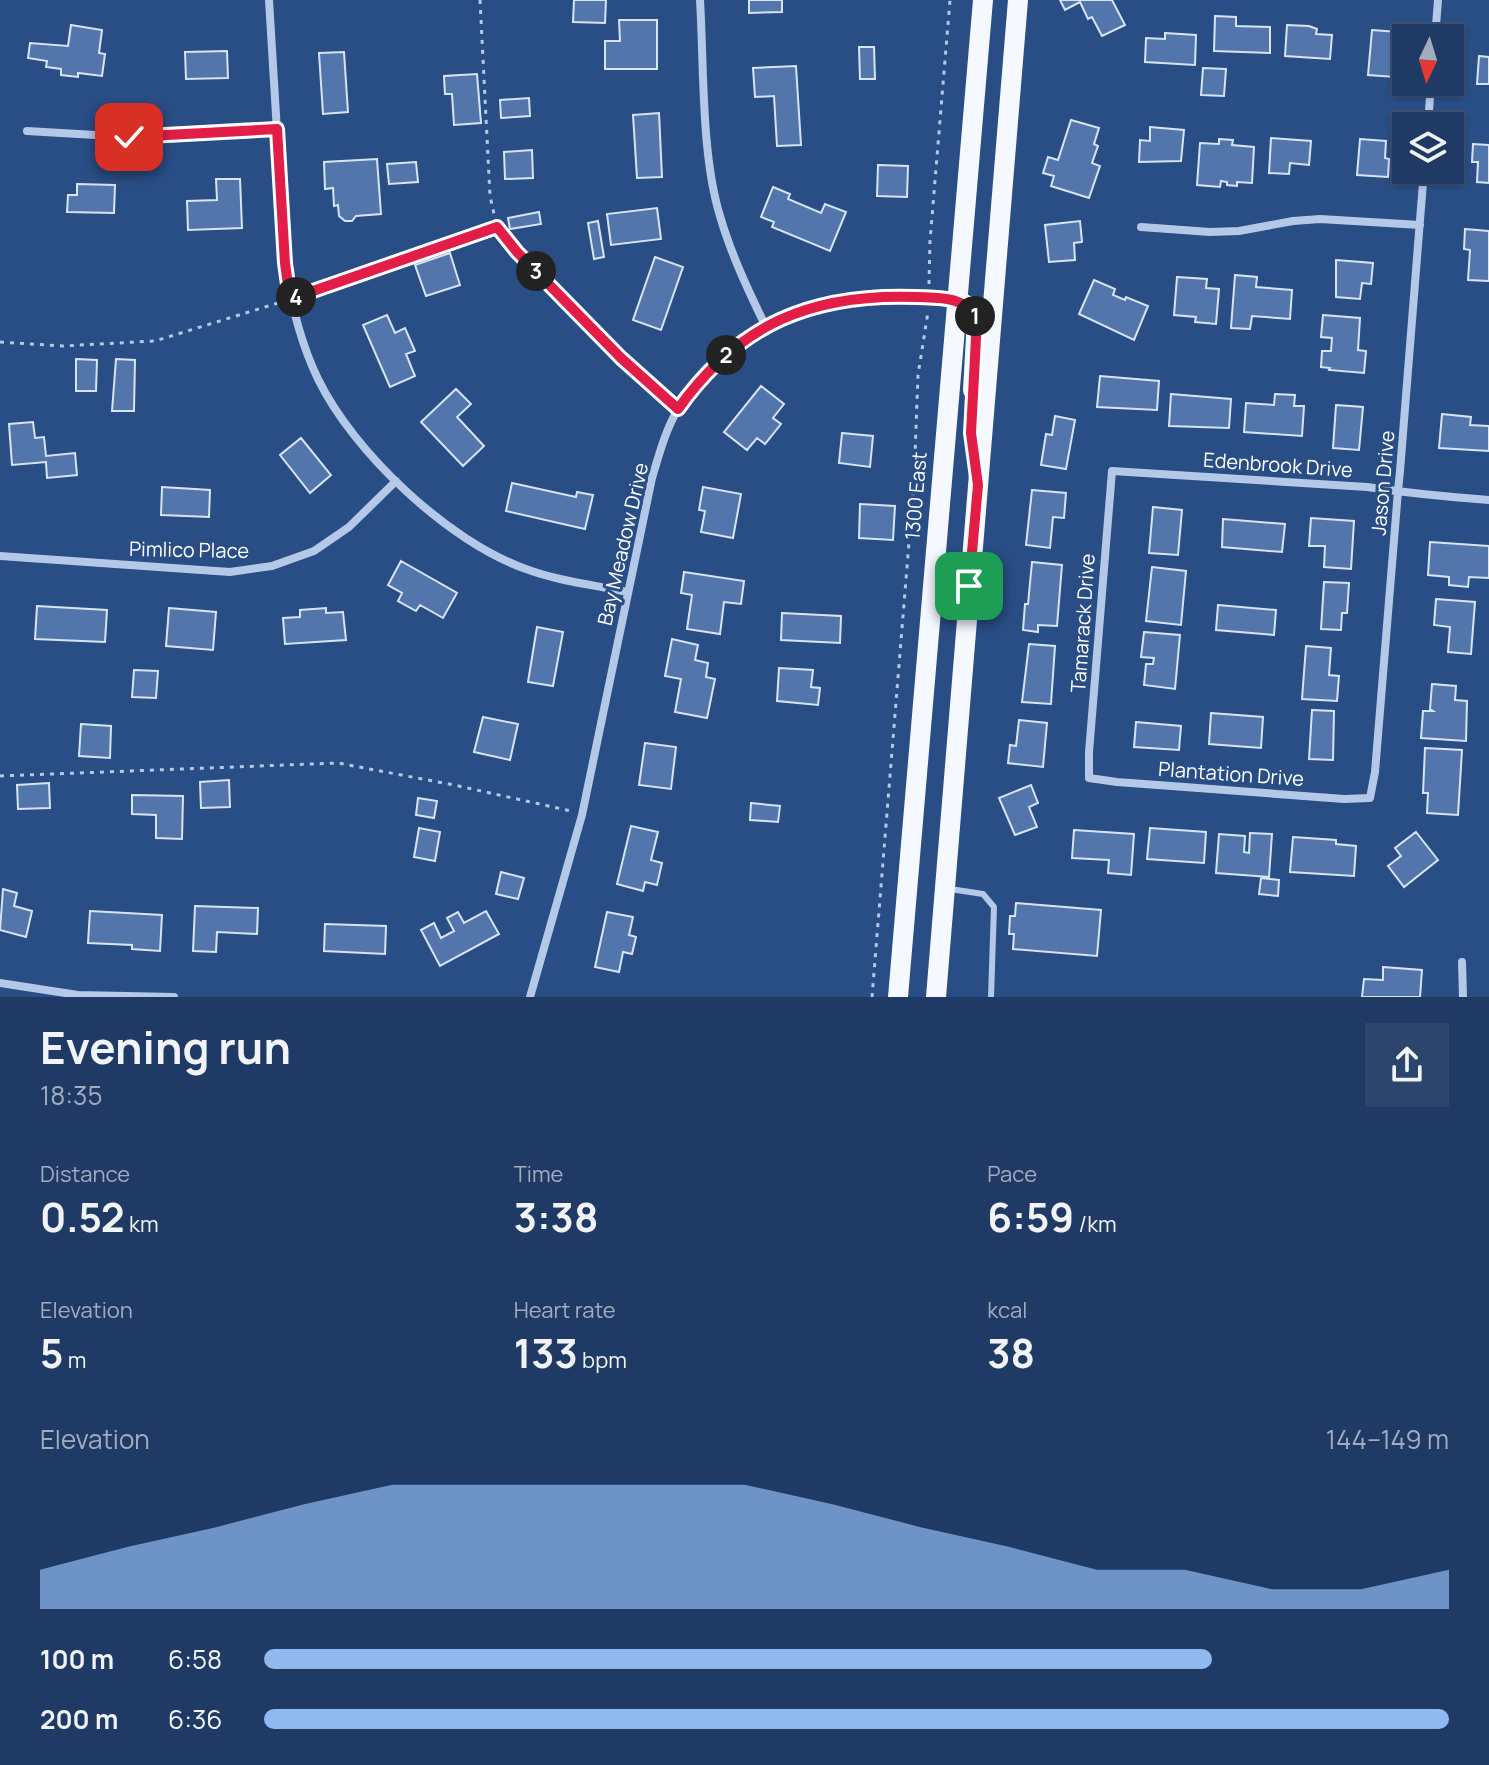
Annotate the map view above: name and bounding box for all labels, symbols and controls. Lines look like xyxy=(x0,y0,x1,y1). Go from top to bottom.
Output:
north arrow xyxy=(1392,24,1464,96)
map controls xyxy=(1392,24,1464,184)
pin xyxy=(95,103,163,171)
button: layers xyxy=(1392,112,1464,184)
icon: check xyxy=(107,115,151,159)
pin: 3 xyxy=(516,251,556,291)
text: 3 xyxy=(530,256,542,286)
pin: 4 xyxy=(276,277,316,317)
text: 4 xyxy=(289,282,303,312)
pin: 1 xyxy=(955,296,995,336)
text: 1 xyxy=(970,301,980,331)
pin: 2 xyxy=(706,335,746,375)
text: 2 xyxy=(719,340,733,370)
street label: Jason Drive xyxy=(1364,429,1401,537)
street label: Edenbrook Drive xyxy=(1202,446,1354,483)
street label: 1300 East xyxy=(898,451,933,541)
street label: Bay Meadow Drive xyxy=(591,460,654,628)
street label: Pimlico Place xyxy=(129,535,249,564)
pin xyxy=(935,552,1003,620)
street label: Tamarack Drive xyxy=(1064,552,1101,693)
icon: arrive xyxy=(947,564,991,608)
street label: Plantation Drive xyxy=(1157,755,1305,792)
text: Evening run xyxy=(40,1017,291,1077)
button: share xyxy=(1365,1023,1449,1107)
text: 18:35 xyxy=(40,1077,102,1113)
text: Distance xyxy=(40,1159,130,1189)
text: Time xyxy=(514,1159,563,1189)
text: Pace xyxy=(987,1159,1037,1189)
text: 0.52 xyxy=(40,1189,125,1244)
text: 3:38 xyxy=(514,1189,598,1244)
text: 6:59 xyxy=(987,1189,1074,1244)
text: km xyxy=(125,1209,159,1239)
text: /km xyxy=(1074,1209,1117,1239)
text: Elevation xyxy=(40,1295,133,1325)
text: Heart rate xyxy=(514,1295,616,1325)
text: kcal xyxy=(987,1295,1027,1325)
text: 5 xyxy=(40,1325,63,1380)
text: 133 xyxy=(514,1325,578,1380)
text: 38 xyxy=(987,1325,1035,1380)
text: m xyxy=(63,1345,87,1375)
text: bpm xyxy=(578,1345,627,1375)
text: Elevation xyxy=(40,1421,150,1457)
text: 144–149 m xyxy=(1326,1421,1449,1457)
text: 100 m xyxy=(40,1641,114,1677)
text: 6:58 xyxy=(168,1641,222,1677)
text: 200 m xyxy=(40,1701,118,1737)
text: 6:36 xyxy=(168,1701,222,1737)

